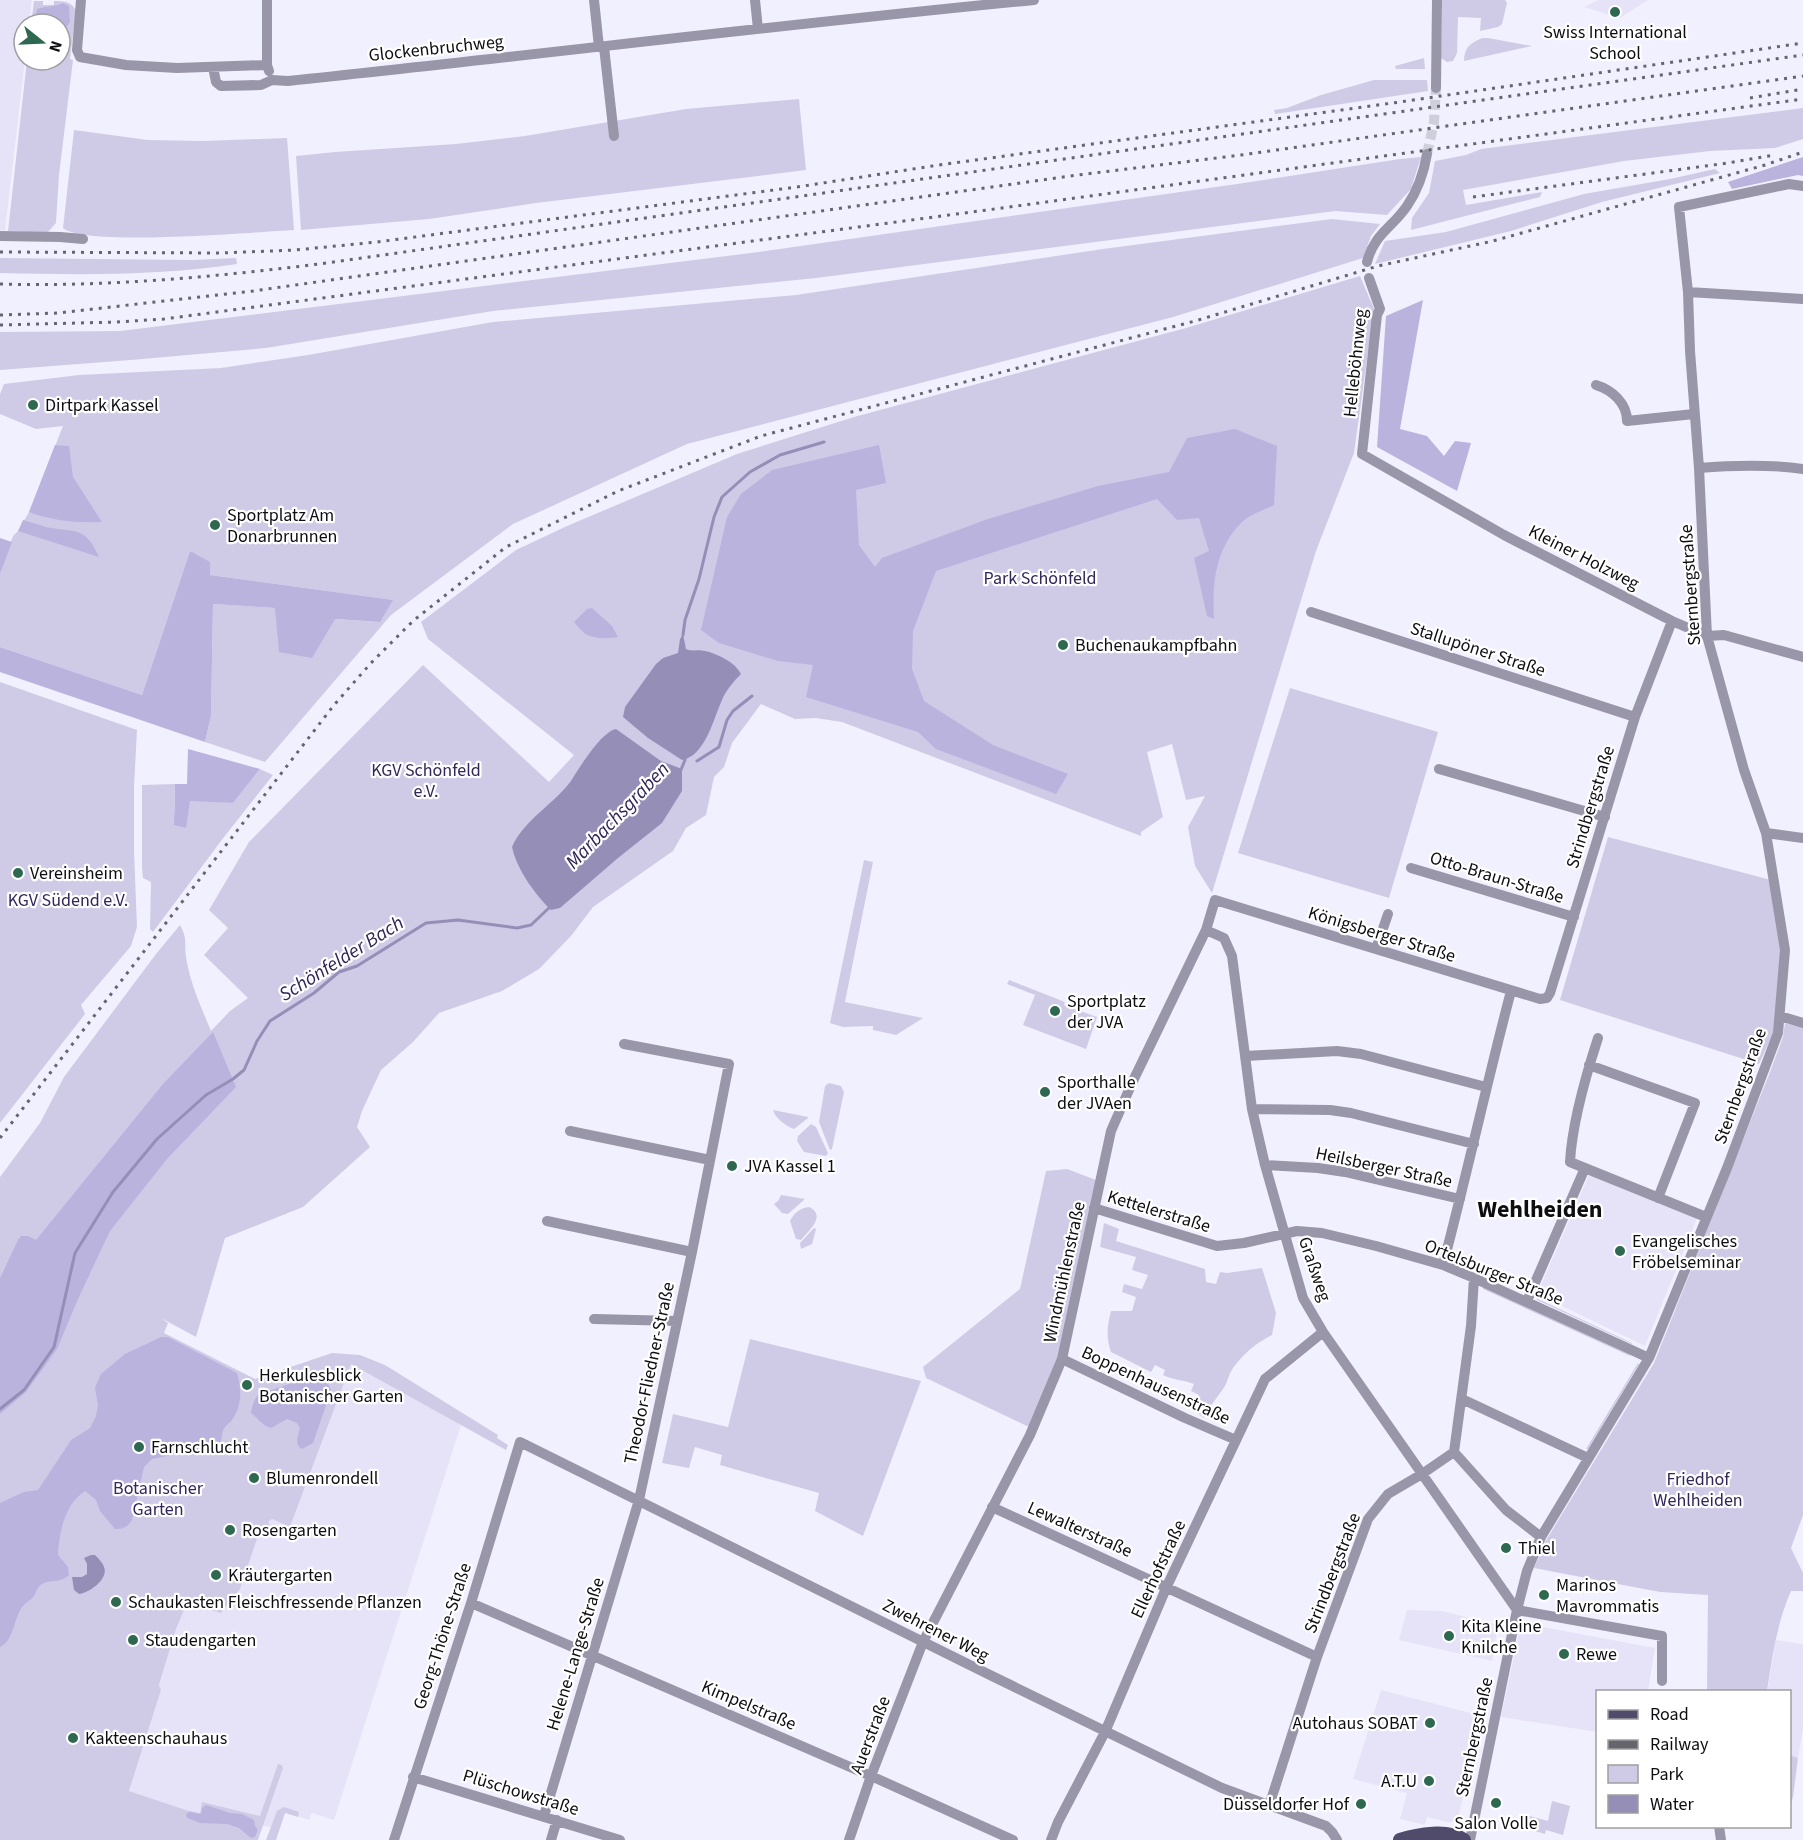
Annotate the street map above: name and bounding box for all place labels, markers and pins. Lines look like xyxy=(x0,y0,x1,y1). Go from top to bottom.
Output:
marker: Swiss International School xyxy=(1608,5,1622,19)
place label: Swiss International School xyxy=(1543,20,1687,66)
place label: Dirtpark Kassel xyxy=(45,393,159,418)
marker: Dirtpark Kassel xyxy=(26,398,40,412)
place label: Sportplatz Am Donarbrunnen xyxy=(227,503,337,549)
marker: Sportplatz Am Donarbrunnen xyxy=(208,518,222,532)
place label: Buchenaukampfbahn xyxy=(1075,633,1237,658)
marker: Buchenaukampfbahn xyxy=(1056,638,1070,652)
place label: Vereinsheim xyxy=(30,861,123,886)
marker: Vereinsheim xyxy=(11,866,25,880)
place label: Sportplatz der JVA xyxy=(1067,989,1146,1035)
marker: Sportplatz der JVA xyxy=(1048,1004,1062,1018)
place label: Sporthalle der JVAen xyxy=(1057,1070,1136,1116)
marker: Sporthalle der JVAen xyxy=(1038,1085,1052,1099)
place label: JVA Kassel 1 xyxy=(744,1154,836,1179)
marker: JVA Kassel 1 xyxy=(725,1159,739,1173)
place label: Evangelisches Fröbelseminar xyxy=(1632,1229,1742,1275)
marker: Evangelisches Fröbelseminar xyxy=(1613,1244,1627,1258)
place label: Herkulesblick Botanischer Garten xyxy=(259,1363,403,1409)
marker: Herkulesblick Botanischer Garten xyxy=(240,1378,254,1392)
place label: Farnschlucht xyxy=(151,1435,248,1460)
marker: Farnschlucht xyxy=(132,1440,146,1454)
place label: Blumenrondell xyxy=(266,1466,378,1491)
marker: Blumenrondell xyxy=(247,1471,261,1485)
place label: Rosengarten xyxy=(242,1518,337,1543)
marker: Rosengarten xyxy=(223,1523,237,1537)
place label: Thiel xyxy=(1518,1536,1555,1561)
marker: Thiel xyxy=(1499,1541,1513,1555)
place label: Kräutergarten xyxy=(228,1563,333,1588)
marker: Kräutergarten xyxy=(209,1568,223,1582)
place label: Marinos Mavrommatis xyxy=(1556,1573,1659,1619)
marker: Marinos Mavrommatis xyxy=(1537,1588,1551,1602)
place label: Schaukasten Fleischfressende Pflanzen xyxy=(128,1590,422,1615)
marker: Schaukasten Fleischfressende Pflanzen xyxy=(109,1595,123,1609)
place label: Kita Kleine Knilche xyxy=(1461,1614,1541,1660)
place label: Staudengarten xyxy=(145,1628,256,1653)
marker: Kita Kleine Knilche xyxy=(1442,1629,1456,1643)
marker: Staudengarten xyxy=(126,1633,140,1647)
place label: Rewe xyxy=(1576,1642,1617,1667)
marker: Rewe xyxy=(1557,1647,1571,1661)
place label: Autohaus SOBAT xyxy=(1293,1711,1418,1736)
marker: Autohaus SOBAT xyxy=(1423,1716,1437,1730)
place label: Kakteenschauhaus xyxy=(85,1726,227,1751)
marker: Kakteenschauhaus xyxy=(66,1731,80,1745)
place label: A.T.U xyxy=(1381,1769,1417,1794)
marker: A.T.U xyxy=(1422,1774,1436,1788)
place label: Düsseldorfer Hof xyxy=(1223,1792,1350,1817)
marker: Salon Volle xyxy=(1489,1796,1503,1810)
marker: Düsseldorfer Hof xyxy=(1354,1797,1368,1811)
place label: Salon Volle xyxy=(1454,1811,1538,1836)

